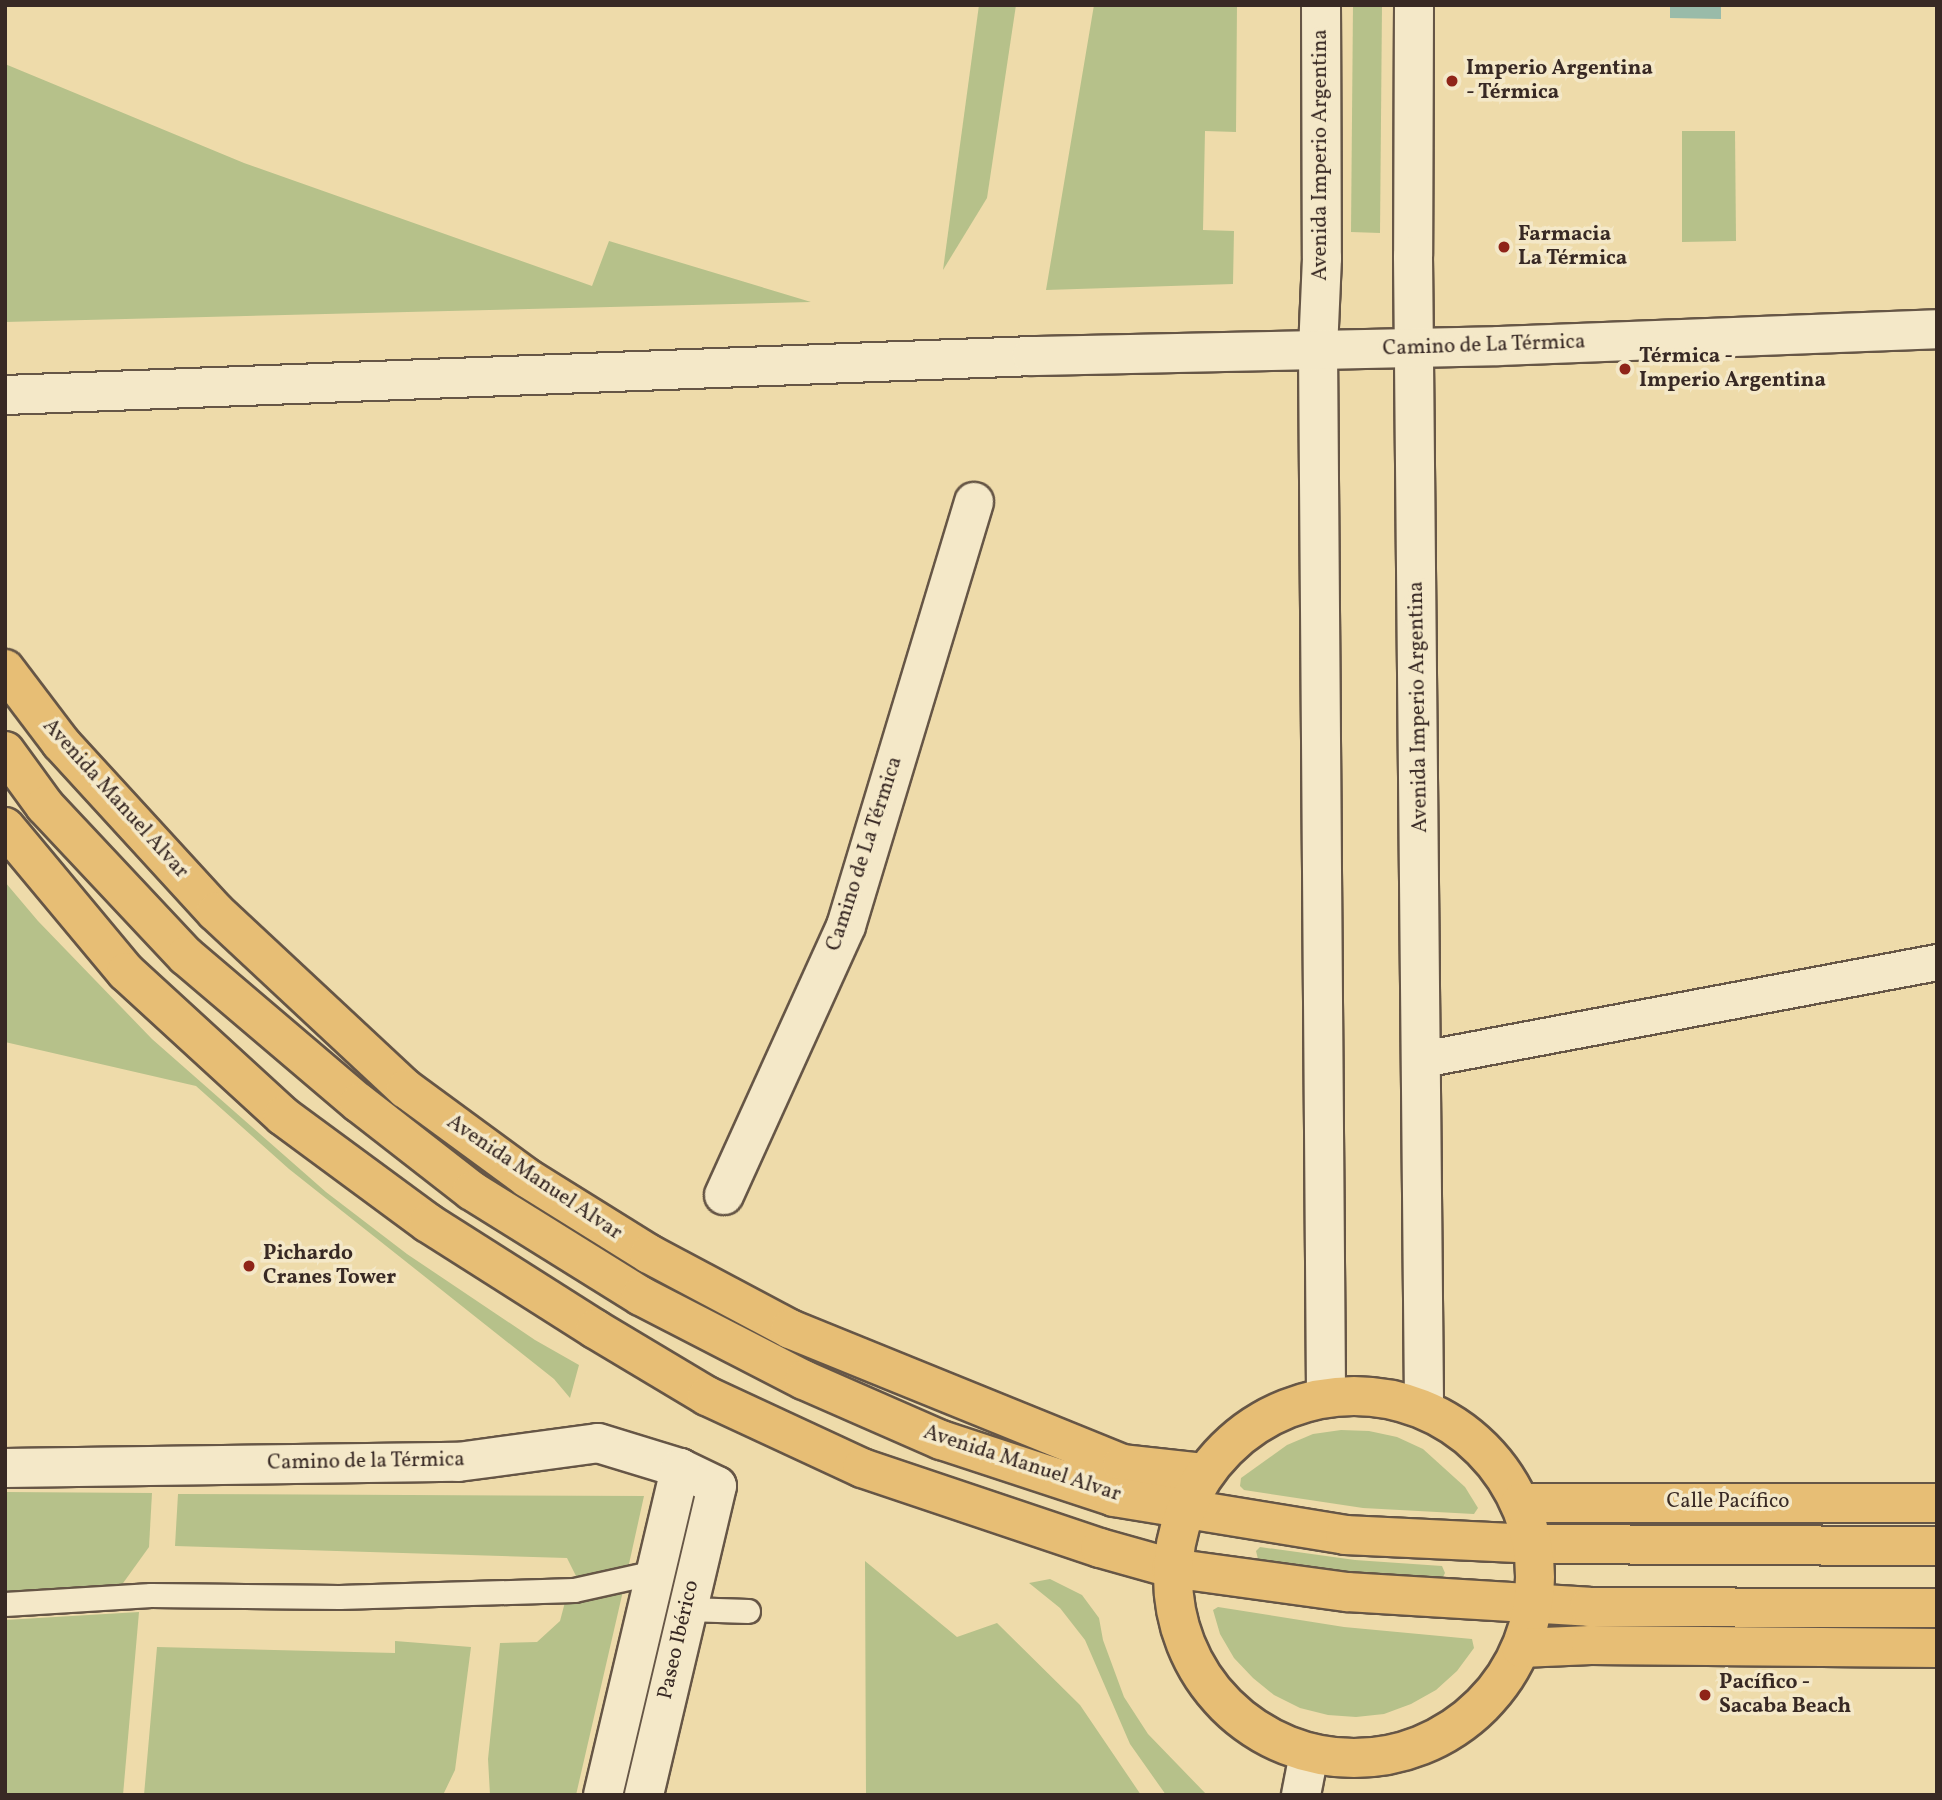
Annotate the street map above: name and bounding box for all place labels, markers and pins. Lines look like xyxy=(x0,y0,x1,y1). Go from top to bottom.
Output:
place label: Imperio Argentina - Térmica xyxy=(1466,56,1653,106)
marker: Imperio Argentina - Térmica xyxy=(1444,73,1460,89)
place label: Farmacia La Térmica xyxy=(1518,222,1628,272)
marker: Farmacia La Térmica xyxy=(1496,239,1512,255)
place label: Térmica - Imperio Argentina xyxy=(1639,344,1826,394)
marker: Térmica - Imperio Argentina xyxy=(1617,361,1633,377)
place label: Pichardo Cranes Tower xyxy=(263,1241,397,1291)
marker: Pichardo Cranes Tower xyxy=(241,1258,257,1274)
place label: Pacífico - Sacaba Beach xyxy=(1719,1670,1851,1720)
marker: Pacífico - Sacaba Beach xyxy=(1697,1687,1713,1703)

